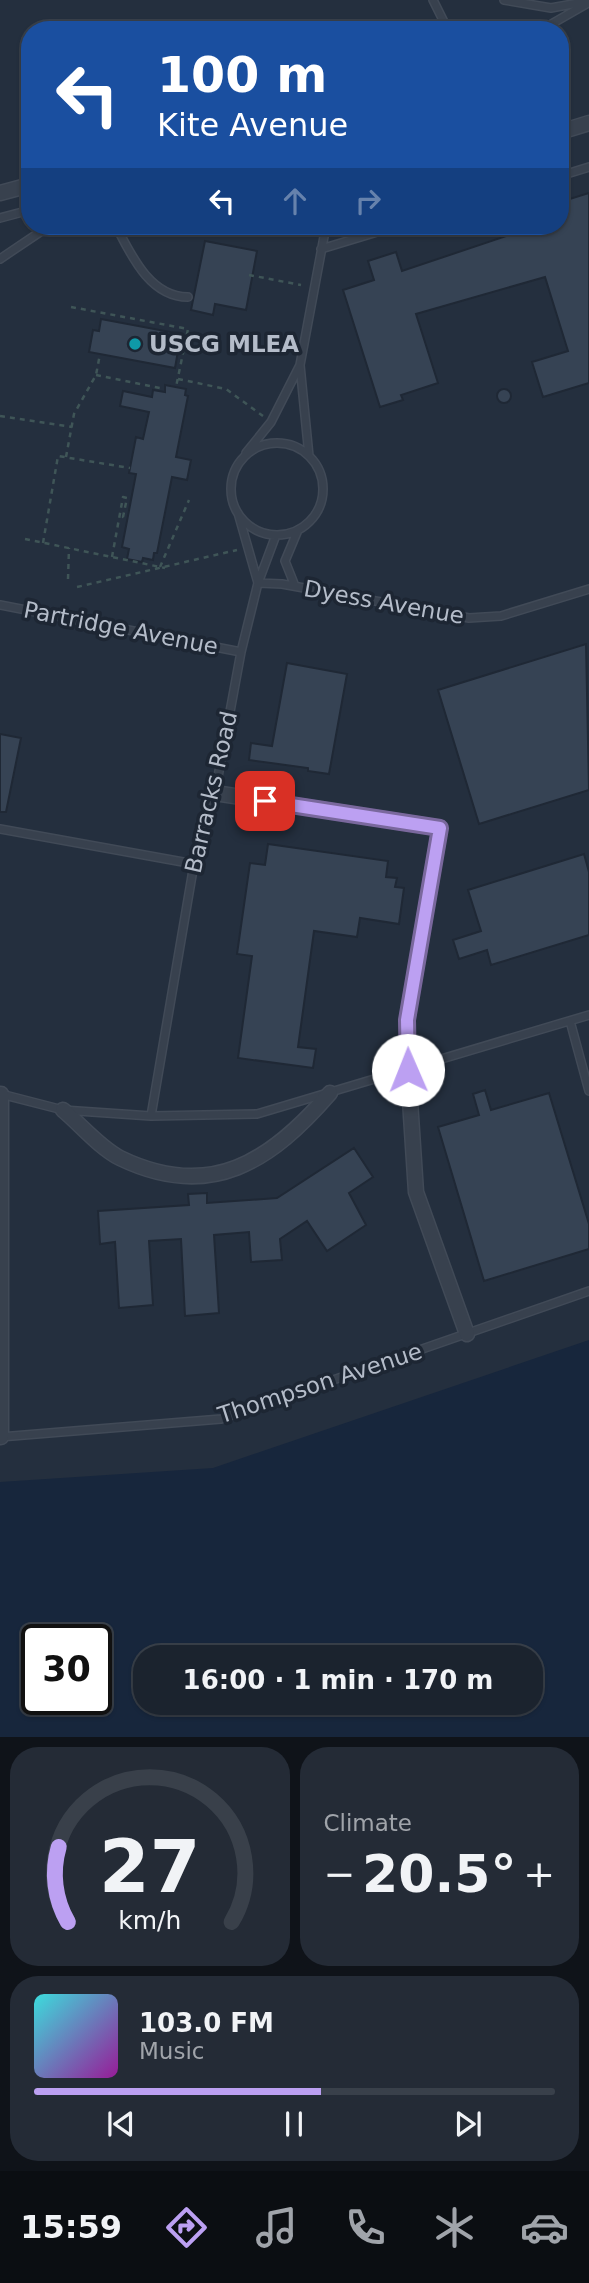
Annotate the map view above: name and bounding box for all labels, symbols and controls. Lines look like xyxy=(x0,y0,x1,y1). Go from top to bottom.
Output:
text: 100 m xyxy=(157,47,327,104)
icon: left xyxy=(42,49,133,140)
text: Kite Avenue xyxy=(157,106,348,144)
icon: left xyxy=(203,182,241,220)
icon: ahead xyxy=(276,182,314,220)
icon: right xyxy=(349,182,387,220)
place label: USCG MLEA xyxy=(149,331,299,357)
marker: USCG MLEA xyxy=(127,336,143,352)
street label: Dyess Avenue xyxy=(302,575,466,629)
street label: Partridge Avenue xyxy=(22,596,220,660)
street label: Barracks Road xyxy=(180,708,242,876)
pin xyxy=(235,771,295,831)
icon: arrive xyxy=(246,782,284,820)
position arrow xyxy=(371,1033,445,1107)
street label: Thompson Avenue xyxy=(214,1338,425,1429)
speed limit sign: 30 xyxy=(21,1624,112,1715)
text: 16:00 · 1 min · 170 m xyxy=(183,1665,493,1695)
text: Climate xyxy=(324,1810,412,1836)
text: 27 xyxy=(99,1825,200,1910)
text: 20.5° xyxy=(362,1844,516,1904)
text: − xyxy=(324,1852,355,1896)
text: + xyxy=(523,1852,555,1896)
text: km/h xyxy=(118,1906,181,1935)
text: 103.0 FM xyxy=(139,2008,274,2038)
text: Music xyxy=(139,2038,204,2064)
icon: previous xyxy=(102,2105,140,2143)
icon: pause xyxy=(275,2105,313,2143)
icon: next xyxy=(449,2105,487,2143)
icon: directions xyxy=(162,2203,211,2252)
icon: music xyxy=(252,2203,301,2252)
icon: phone xyxy=(341,2203,390,2252)
icon: climate xyxy=(430,2203,479,2252)
icon: car xyxy=(520,2203,569,2252)
text: 15:59 xyxy=(20,2208,122,2246)

